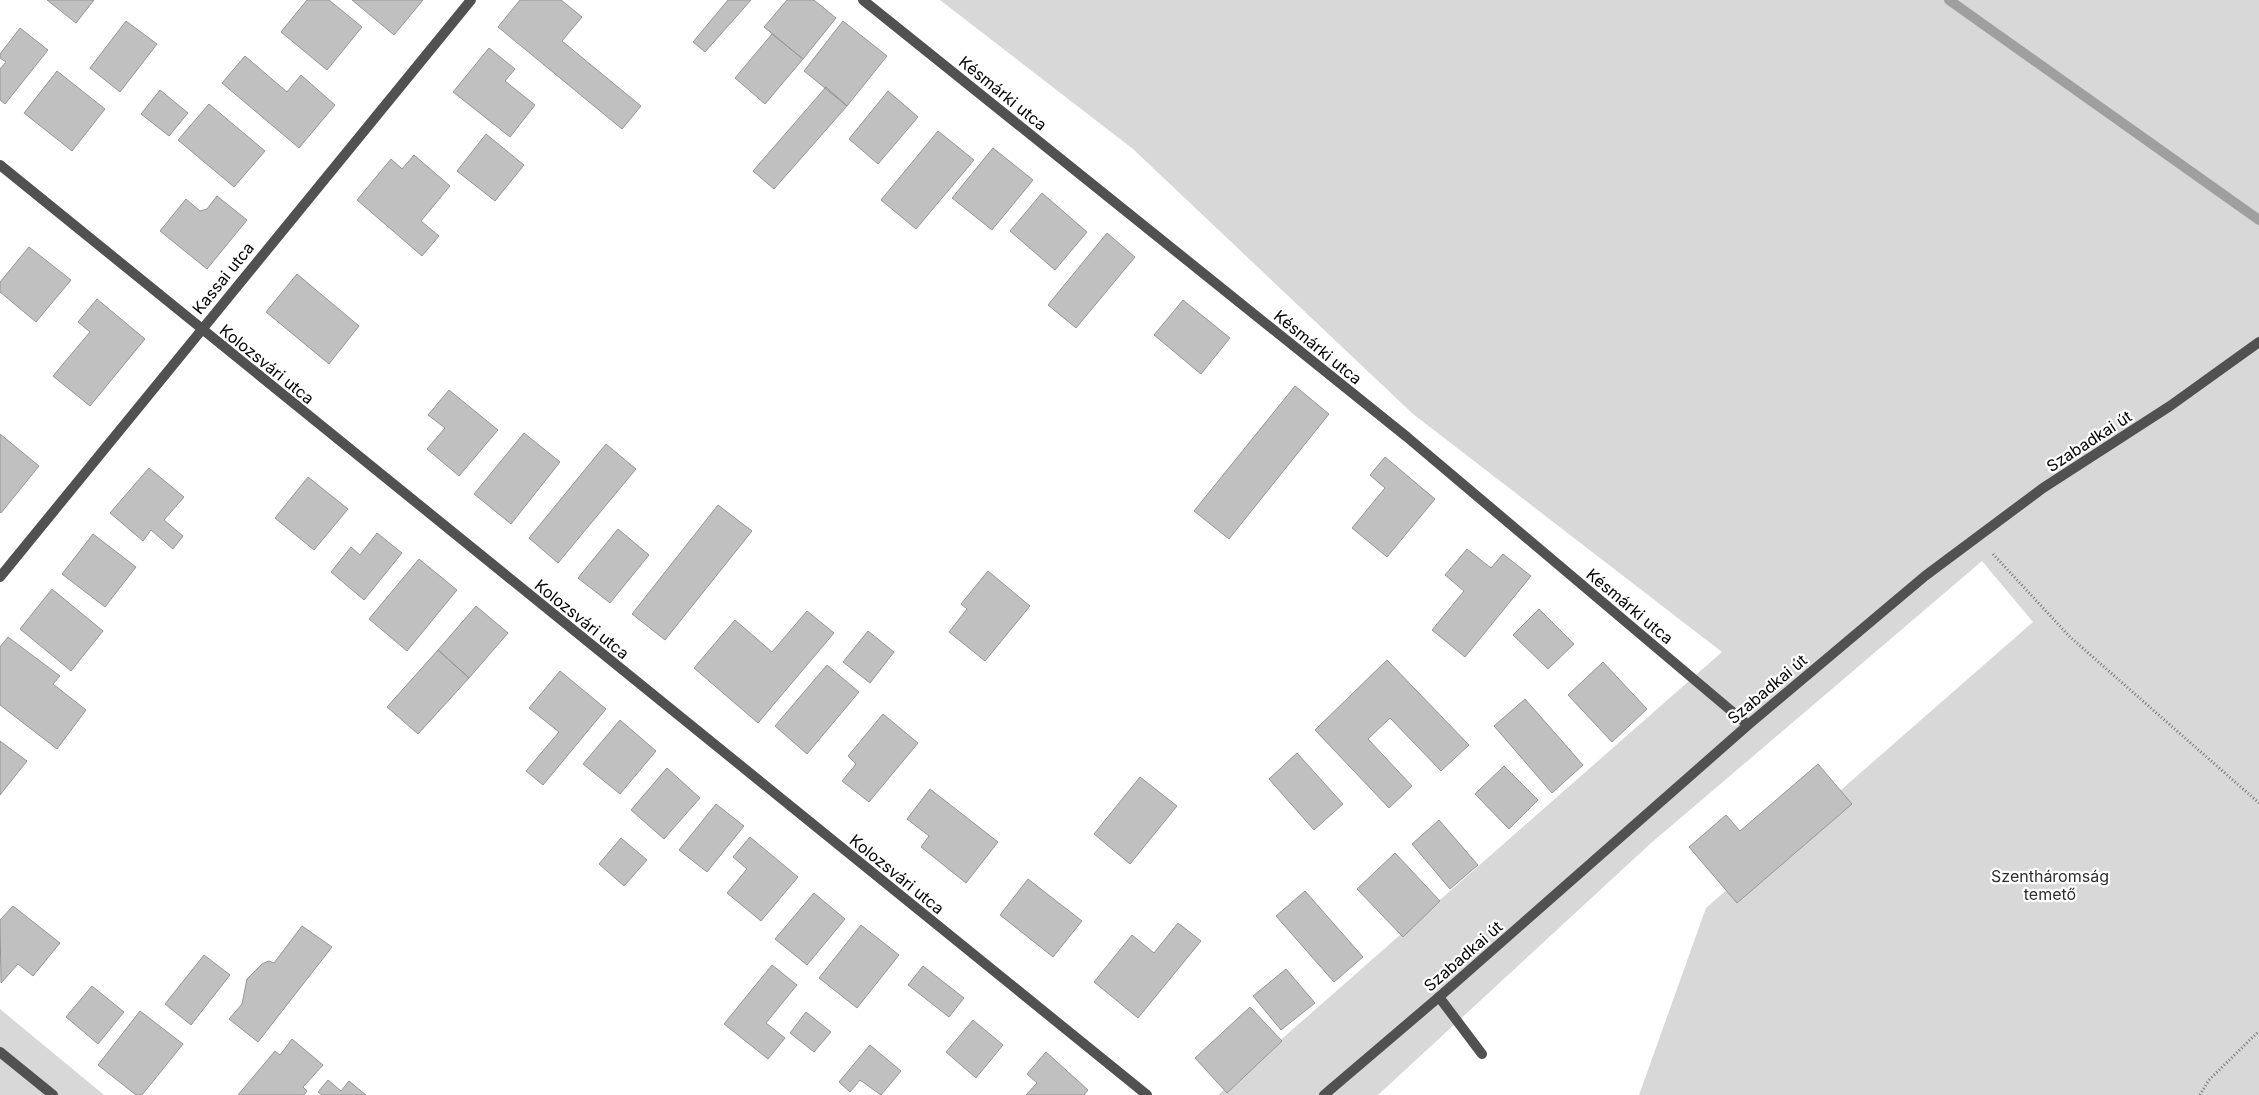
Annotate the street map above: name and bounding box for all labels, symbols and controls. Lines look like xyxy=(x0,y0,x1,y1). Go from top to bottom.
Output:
street label: Késmárki utca xyxy=(955,52,1051,134)
street label: Kassai utca xyxy=(188,238,258,318)
street label: Késmárki utca xyxy=(1270,306,1366,388)
street label: Kolozsvári utca xyxy=(216,320,318,408)
street label: Szabadkai út xyxy=(2043,406,2135,476)
street label: Késmárki utca xyxy=(1583,564,1677,648)
street label: Kolozsvári utca xyxy=(531,575,633,663)
street label: Szabadkai út xyxy=(1723,650,1811,728)
street label: Kolozsvári utca xyxy=(846,830,948,918)
park label: Szentháromság temető xyxy=(1991,866,2109,904)
street label: Szabadkai út xyxy=(1420,916,1506,996)

